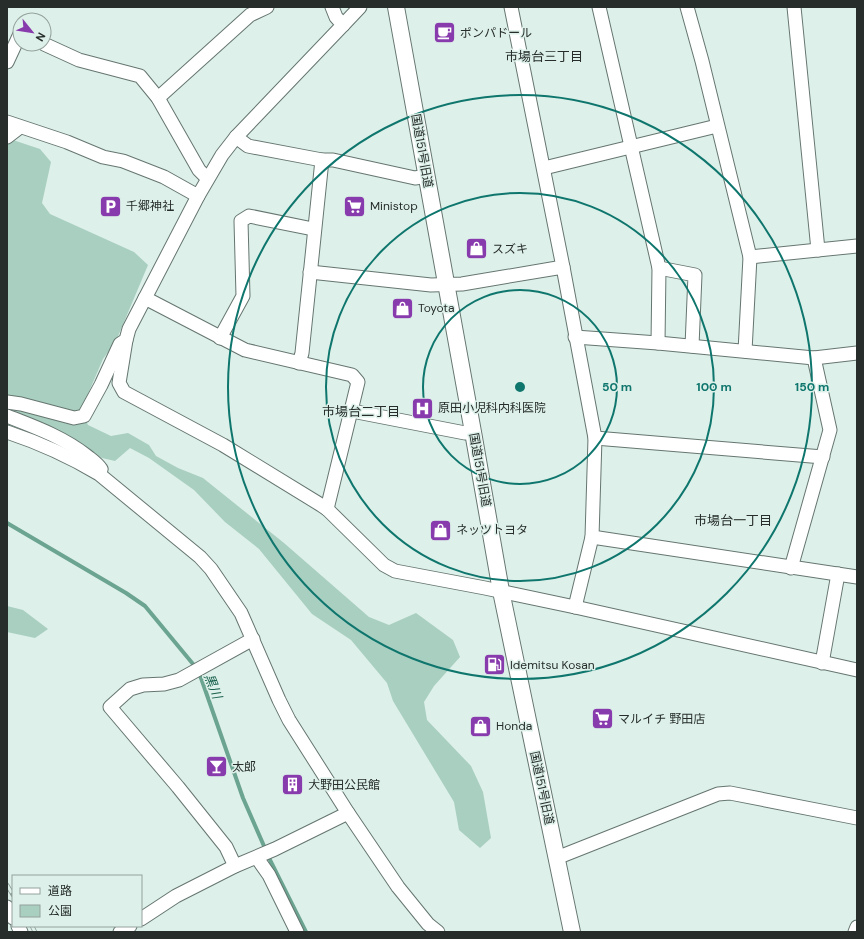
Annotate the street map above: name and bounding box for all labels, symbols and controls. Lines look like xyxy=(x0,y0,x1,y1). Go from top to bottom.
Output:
north arrow xyxy=(12,12,52,52)
cafe icon: ポンパドール xyxy=(432,20,458,46)
place label: ポンパドール xyxy=(460,25,532,41)
text: N xyxy=(33,30,49,44)
district label: 市場台三丁目 xyxy=(505,48,583,65)
street label: 国道151号旧道 xyxy=(408,113,436,189)
parking icon: 千郷神社 xyxy=(97,193,123,219)
supermarket icon: Ministop xyxy=(342,193,368,219)
place label: 千郷神社 xyxy=(126,198,174,214)
place label: Ministop xyxy=(370,198,418,214)
shop icon: スズキ xyxy=(463,236,489,262)
place label: スズキ xyxy=(492,241,528,257)
shop icon: Toyota xyxy=(389,295,415,321)
place label: Toyota xyxy=(418,300,455,316)
text: 50 m xyxy=(602,379,632,395)
text: 100 m xyxy=(696,379,732,395)
text: 150 m xyxy=(795,379,829,395)
centre of rings xyxy=(513,380,527,394)
hospital icon: 原田小児科内科医院 xyxy=(409,395,435,421)
place label: 原田小児科内科医院 xyxy=(438,400,546,416)
district label: 市場台二丁目 xyxy=(322,403,400,420)
street label: 国道151号旧道 xyxy=(466,432,494,508)
district label: 市場台一丁目 xyxy=(694,512,772,529)
shop icon: ネッツトヨタ xyxy=(428,517,454,543)
place label: ネッツトヨタ xyxy=(456,522,528,538)
fuel station icon: Idemitsu Kosan xyxy=(481,652,507,678)
place label: Idemitsu Kosan xyxy=(510,657,595,673)
water label: 黒川 xyxy=(200,671,226,703)
supermarket icon: マルイチ 野田店 xyxy=(589,706,615,732)
place label: マルイチ 野田店 xyxy=(618,711,705,727)
shop icon: Honda xyxy=(467,713,493,739)
place label: Honda xyxy=(496,718,532,734)
street label: 国道151号旧道 xyxy=(526,750,558,826)
bar icon: 太郎 xyxy=(203,754,229,780)
place label: 太郎 xyxy=(232,759,256,775)
building icon: 大野田公民館 xyxy=(280,772,306,798)
place label: 大野田公民館 xyxy=(308,777,380,793)
legend xyxy=(12,875,142,927)
text: 道路 xyxy=(48,883,72,899)
text: 公園 xyxy=(48,903,72,919)

